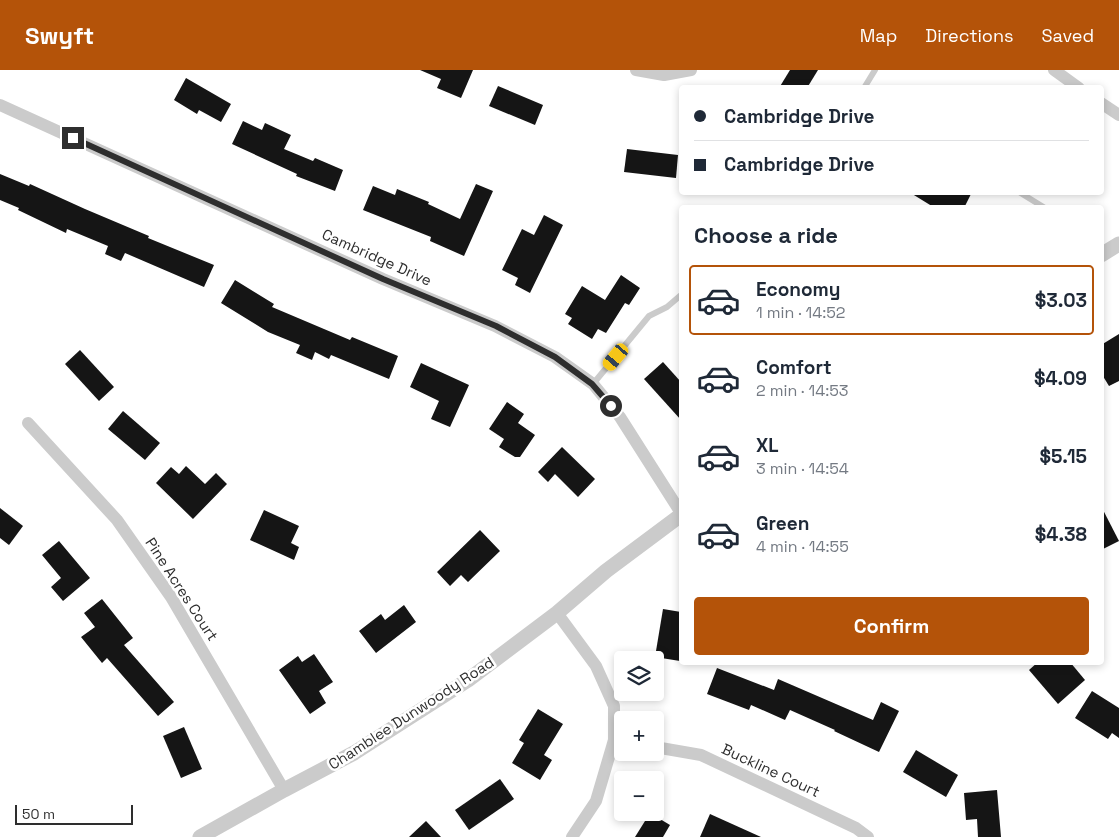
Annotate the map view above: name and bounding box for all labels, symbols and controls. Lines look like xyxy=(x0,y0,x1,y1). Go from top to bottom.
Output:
text: Swyft xyxy=(25,20,94,51)
text: Map xyxy=(860,24,897,47)
text: Directions xyxy=(925,24,1014,47)
text: Saved xyxy=(1042,24,1094,47)
text: Cambridge Drive xyxy=(724,104,875,129)
route end xyxy=(62,127,84,149)
text: Cambridge Drive xyxy=(724,152,875,177)
text: Choose a ride xyxy=(694,221,838,249)
street label: Cambridge Drive xyxy=(319,224,435,290)
text: Economy xyxy=(756,277,840,302)
icon: car xyxy=(696,278,741,323)
text: $3.03 xyxy=(1035,288,1087,313)
text: 1 min · 14:52 xyxy=(756,302,845,323)
car xyxy=(600,341,631,373)
text: Comfort xyxy=(756,355,832,380)
icon: car xyxy=(696,356,741,401)
text: $4.09 xyxy=(1034,366,1087,391)
text: 2 min · 14:53 xyxy=(756,380,848,401)
route start xyxy=(600,395,622,417)
text: XL xyxy=(756,433,779,458)
icon: car xyxy=(696,434,741,479)
text: $5.15 xyxy=(1039,444,1087,469)
text: 3 min · 14:54 xyxy=(756,458,849,479)
text: Green xyxy=(756,511,809,536)
icon: car xyxy=(696,512,741,557)
text: $4.38 xyxy=(1035,522,1087,547)
street label: Pine Acres Court xyxy=(141,534,223,644)
text: 4 min · 14:55 xyxy=(756,536,849,557)
button: Confirm xyxy=(694,597,1089,655)
map controls xyxy=(614,651,664,821)
button: layers xyxy=(614,651,664,701)
street label: Chamblee Dunwoody Road xyxy=(325,652,497,774)
button: + xyxy=(614,711,664,761)
street label: Buckline Court xyxy=(719,739,823,801)
button: − xyxy=(614,771,664,821)
scale bar xyxy=(15,802,132,825)
text: 50 m xyxy=(22,805,55,823)

